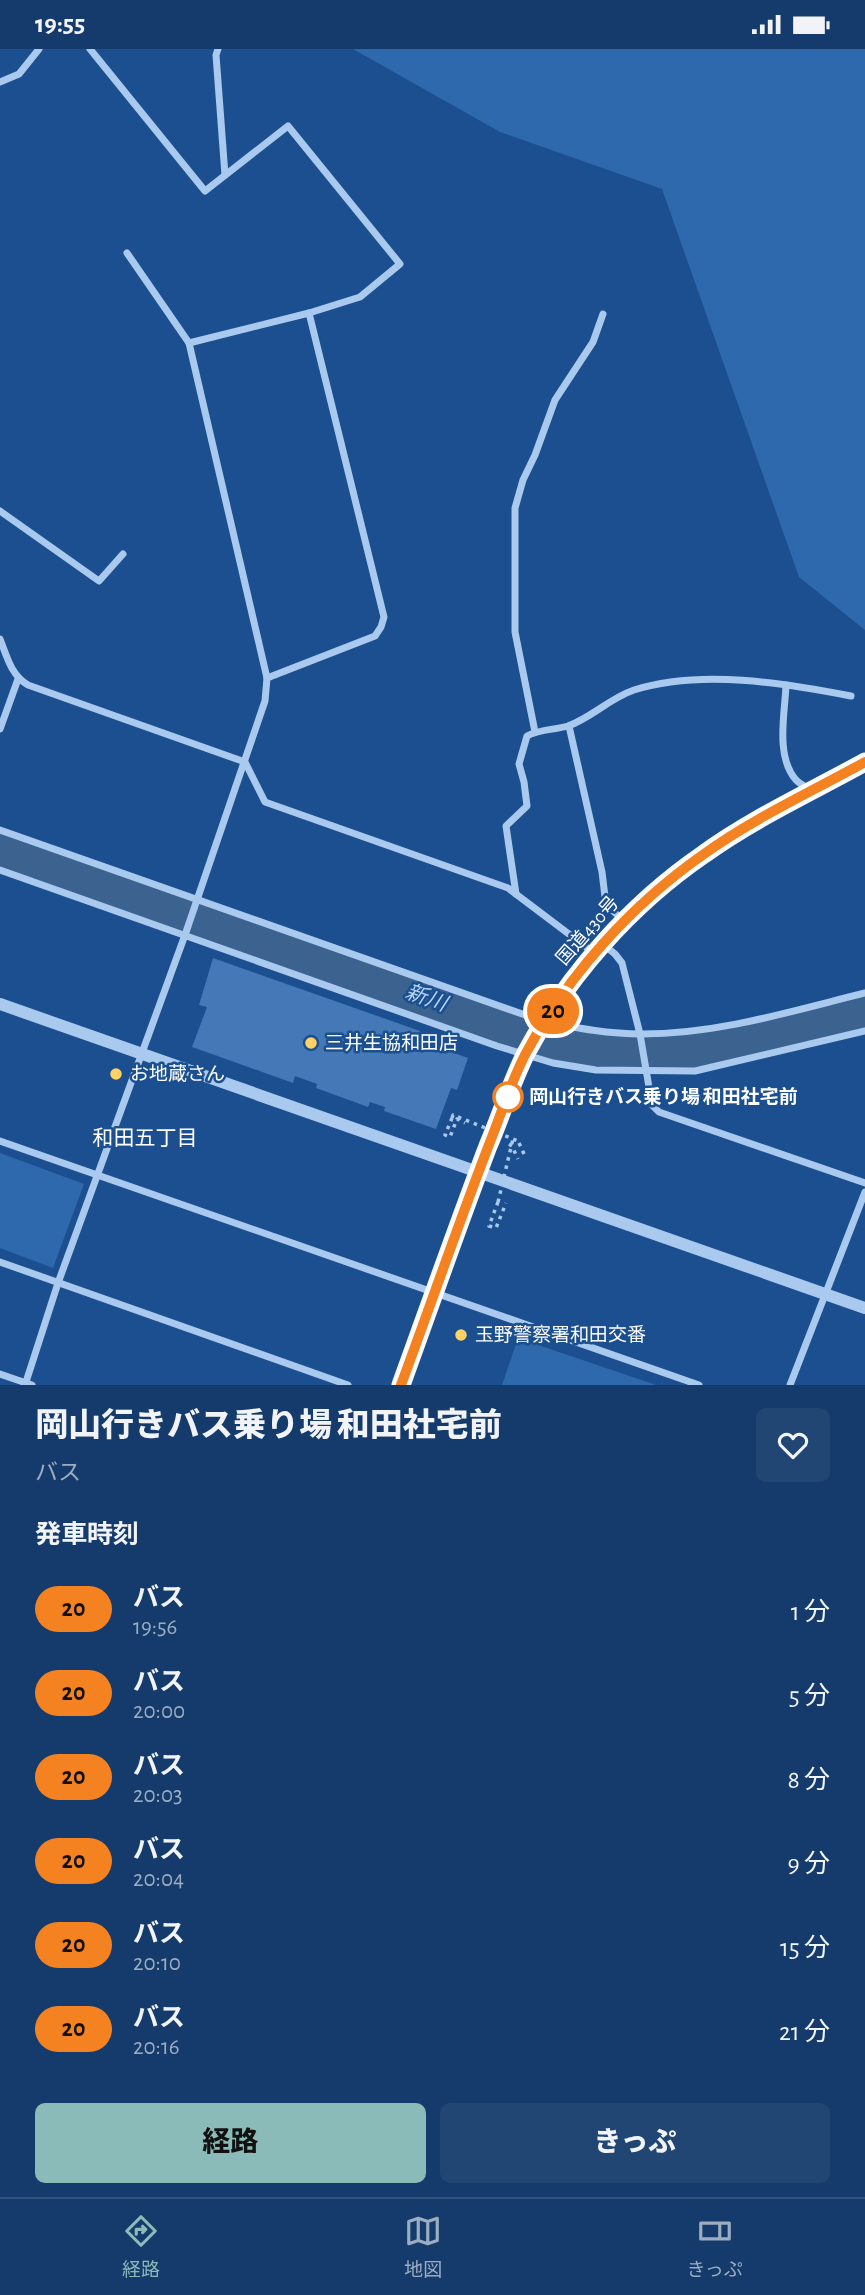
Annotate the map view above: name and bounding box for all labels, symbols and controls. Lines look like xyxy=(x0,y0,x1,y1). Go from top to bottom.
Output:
text: 19:55 xyxy=(35,11,85,37)
street label: 国道430号 xyxy=(553,892,623,969)
water label: 新川 xyxy=(403,980,451,1015)
line badge: 20 xyxy=(522,988,584,1034)
text: 20 xyxy=(541,999,565,1023)
place label: 三井生協和田店 xyxy=(325,1032,458,1053)
marker: 三井生協和田店 xyxy=(303,1035,319,1051)
place label: お地蔵さん xyxy=(130,1064,225,1084)
marker: お地蔵さん xyxy=(108,1066,124,1082)
marker: 岡山行きバス乗り場 和田社宅前 xyxy=(493,1082,523,1112)
place label: 岡山行きバス乗り場 和田社宅前 xyxy=(529,1086,798,1107)
district label: 和田五丁目 xyxy=(93,1127,198,1149)
place label: 玉野警察署和田交番 xyxy=(475,1324,646,1345)
marker: 玉野警察署和田交番 xyxy=(453,1327,469,1343)
button: heart xyxy=(756,1408,830,1482)
text: 岡山行きバス乗り場 和田社宅前 xyxy=(35,1410,502,1443)
text: バス xyxy=(35,1462,81,1485)
text: 発車時刻 xyxy=(35,1522,139,1548)
text: バス xyxy=(133,1585,185,1611)
text: 20 xyxy=(62,1597,85,1621)
text: 1 分 xyxy=(791,1599,830,1625)
text: 19:56 xyxy=(133,1616,177,1639)
text: バス xyxy=(133,1669,185,1695)
text: 20 xyxy=(62,1681,85,1705)
text: 5 分 xyxy=(789,1683,830,1709)
text: 20:00 xyxy=(133,1700,185,1723)
text: バス xyxy=(133,1753,185,1779)
text: 20 xyxy=(62,1765,85,1789)
text: 8 分 xyxy=(787,1767,830,1793)
text: 20:03 xyxy=(133,1784,183,1807)
text: バス xyxy=(133,1837,185,1863)
text: 20 xyxy=(62,1849,85,1873)
text: 9 分 xyxy=(787,1851,830,1877)
text: 20:04 xyxy=(133,1868,184,1891)
text: バス xyxy=(133,1921,185,1947)
text: 20 xyxy=(62,1933,85,1957)
text: 15 分 xyxy=(780,1935,830,1961)
text: 20:10 xyxy=(133,1952,181,1975)
text: バス xyxy=(133,2005,185,2031)
text: 20 xyxy=(62,2017,85,2041)
text: 21 分 xyxy=(779,2019,830,2045)
text: 20:16 xyxy=(133,2036,180,2059)
button: 経路 xyxy=(35,2103,426,2183)
button: きっぷ xyxy=(440,2103,830,2183)
tab: 経路 xyxy=(122,2212,160,2282)
tab: 地図 xyxy=(404,2212,442,2282)
tab: きっぷ xyxy=(687,2212,743,2282)

